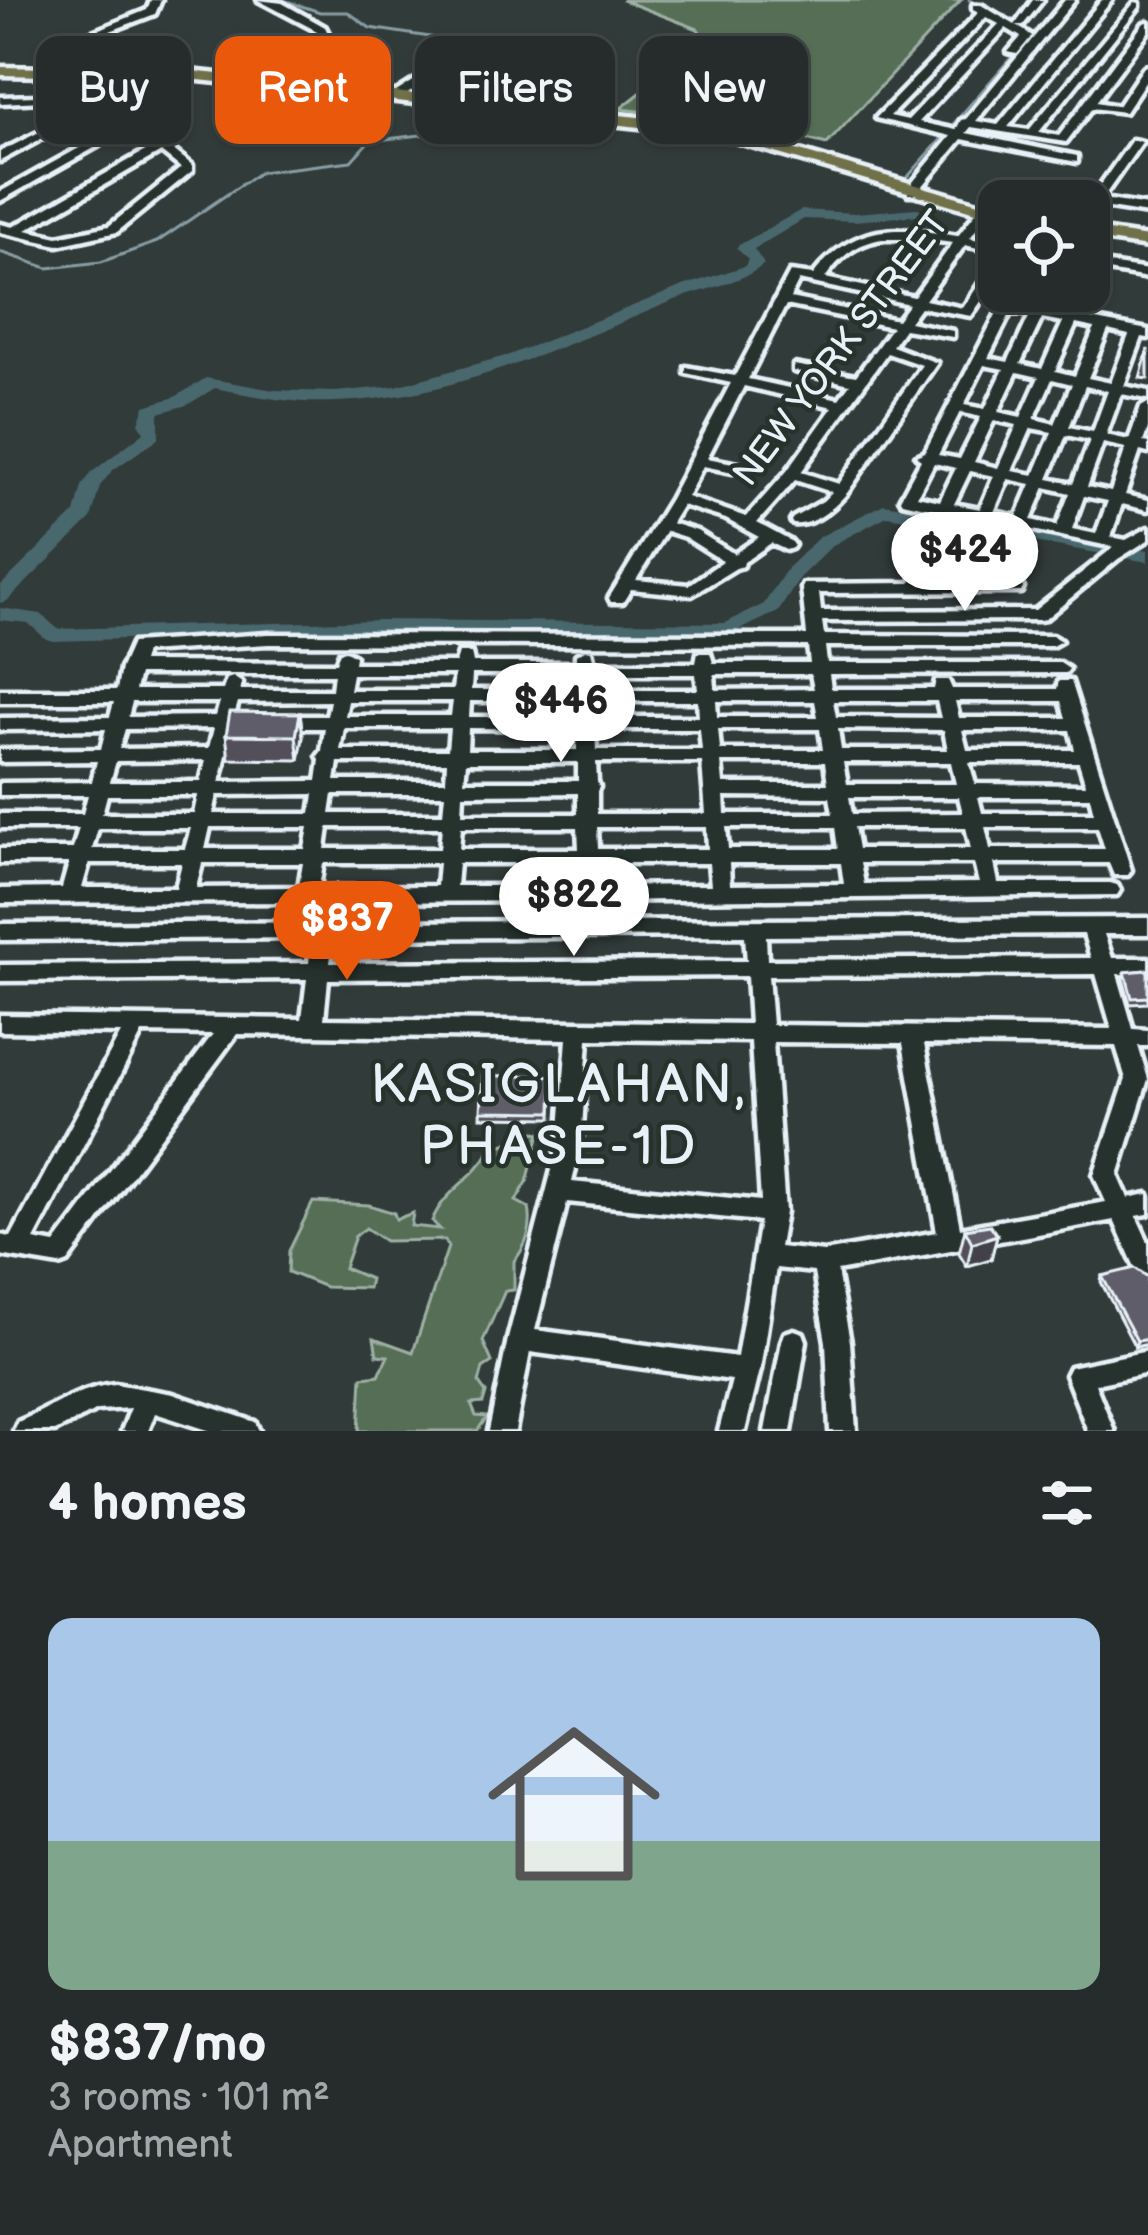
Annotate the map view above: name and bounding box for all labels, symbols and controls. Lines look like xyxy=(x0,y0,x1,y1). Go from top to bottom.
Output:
chip: Buy xyxy=(36,36,191,144)
chip: Rent xyxy=(215,36,391,144)
chip: Filters xyxy=(415,36,615,144)
chip: New xyxy=(639,36,808,144)
map controls xyxy=(978,180,1110,312)
button: locate xyxy=(978,180,1110,312)
street label: NEW YORK STREET xyxy=(725,203,960,495)
pin: $424 xyxy=(894,512,1036,614)
text: $424 xyxy=(918,527,1012,574)
pin: $446 xyxy=(490,663,632,765)
text: $446 xyxy=(513,678,609,725)
pin: $822 xyxy=(503,857,645,959)
text: $822 xyxy=(526,872,622,919)
pin: $837 xyxy=(276,881,418,983)
text: $837 xyxy=(300,896,394,943)
district label: KASIGLAHAN, PHASE-1D xyxy=(370,1053,748,1180)
icon: filters xyxy=(1034,1470,1100,1536)
text: 4 homes xyxy=(48,1473,247,1534)
icon: home xyxy=(466,1696,682,1912)
text: $837/mo xyxy=(48,2014,267,2075)
text: 3 rooms · 101 m² xyxy=(48,2075,330,2122)
text: Apartment xyxy=(48,2122,232,2169)

